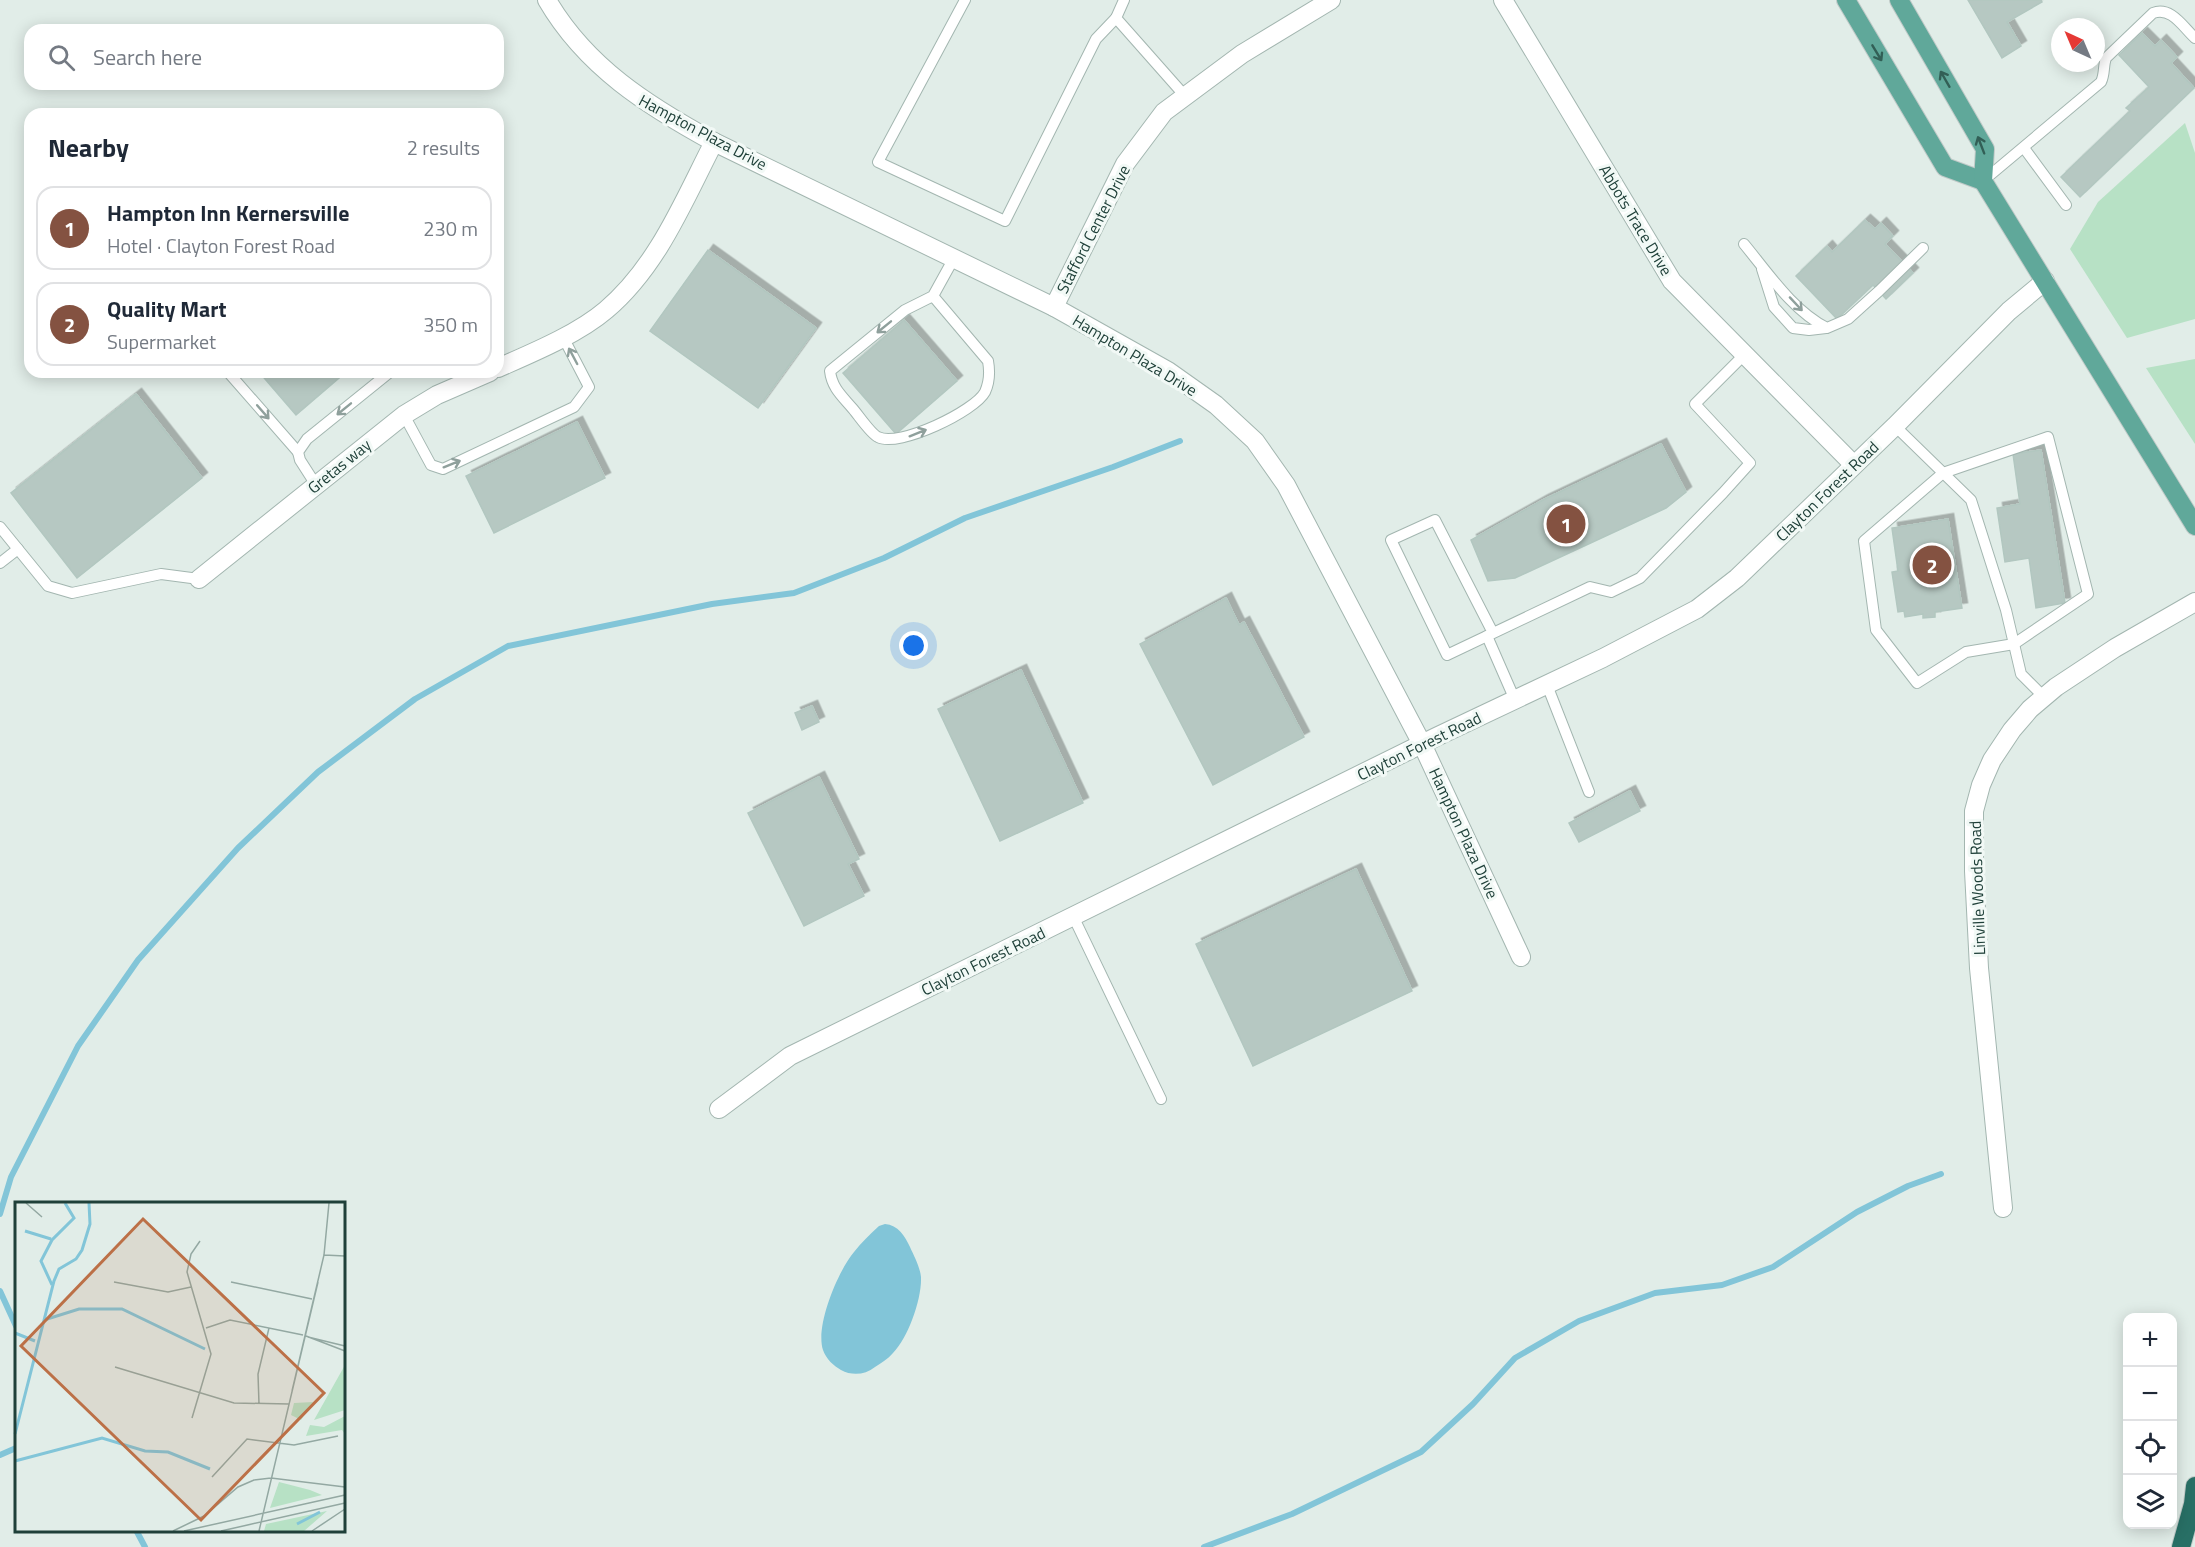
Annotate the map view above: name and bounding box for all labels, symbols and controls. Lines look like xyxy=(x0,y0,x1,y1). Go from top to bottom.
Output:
north arrow xyxy=(2051,18,2105,72)
search box xyxy=(24,24,504,90)
text: Search here xyxy=(93,40,202,74)
icon: search xyxy=(45,41,78,74)
one-way arrow xyxy=(1871,44,1883,61)
one-way arrow xyxy=(1939,71,1951,88)
street label: Hampton Plaza Drive xyxy=(635,88,771,176)
text: Nearby xyxy=(48,128,129,167)
text: 2 results xyxy=(407,132,480,163)
one-way arrow xyxy=(1975,137,1986,155)
street label: Abbots Trace Drive xyxy=(1593,160,1679,280)
street label: Stafford Center Drive xyxy=(1050,161,1136,297)
text: Hampton Inn Kernersville xyxy=(107,196,349,230)
text: 1 xyxy=(64,213,75,244)
text: 230 m xyxy=(423,213,478,244)
text: Hotel · Clayton Forest Road xyxy=(107,230,335,261)
text: Quality Mart xyxy=(107,292,227,326)
one-way arrow xyxy=(1789,296,1803,311)
street label: Hampton Plaza Drive xyxy=(1068,308,1202,402)
text: 2 xyxy=(64,309,75,340)
text: 350 m xyxy=(423,309,478,340)
one-way arrow xyxy=(876,320,892,333)
text: Supermarket xyxy=(107,326,216,357)
one-way arrow xyxy=(566,348,578,366)
one-way arrow xyxy=(336,402,352,415)
one-way arrow xyxy=(256,404,270,419)
one-way arrow xyxy=(908,427,927,438)
street label: Gretas way xyxy=(302,433,376,499)
street label: Clayton Forest Road xyxy=(1770,435,1884,547)
one-way arrow xyxy=(443,458,461,469)
pin: 1 xyxy=(1546,502,1586,546)
pin: 2 xyxy=(1912,542,1952,588)
your location xyxy=(899,631,928,660)
street label: Clayton Forest Road xyxy=(1353,706,1485,786)
street label: Hampton Plaza Drive xyxy=(1423,764,1505,902)
street label: Linville Woods Road xyxy=(1963,820,1991,956)
street label: Clayton Forest Road xyxy=(917,921,1049,1001)
inset map xyxy=(15,1202,345,1532)
map controls xyxy=(2123,1313,2177,1529)
button: + xyxy=(2123,1313,2177,1367)
button: − xyxy=(2123,1367,2177,1421)
button: locate xyxy=(2123,1421,2177,1475)
button: layers xyxy=(2123,1475,2177,1529)

